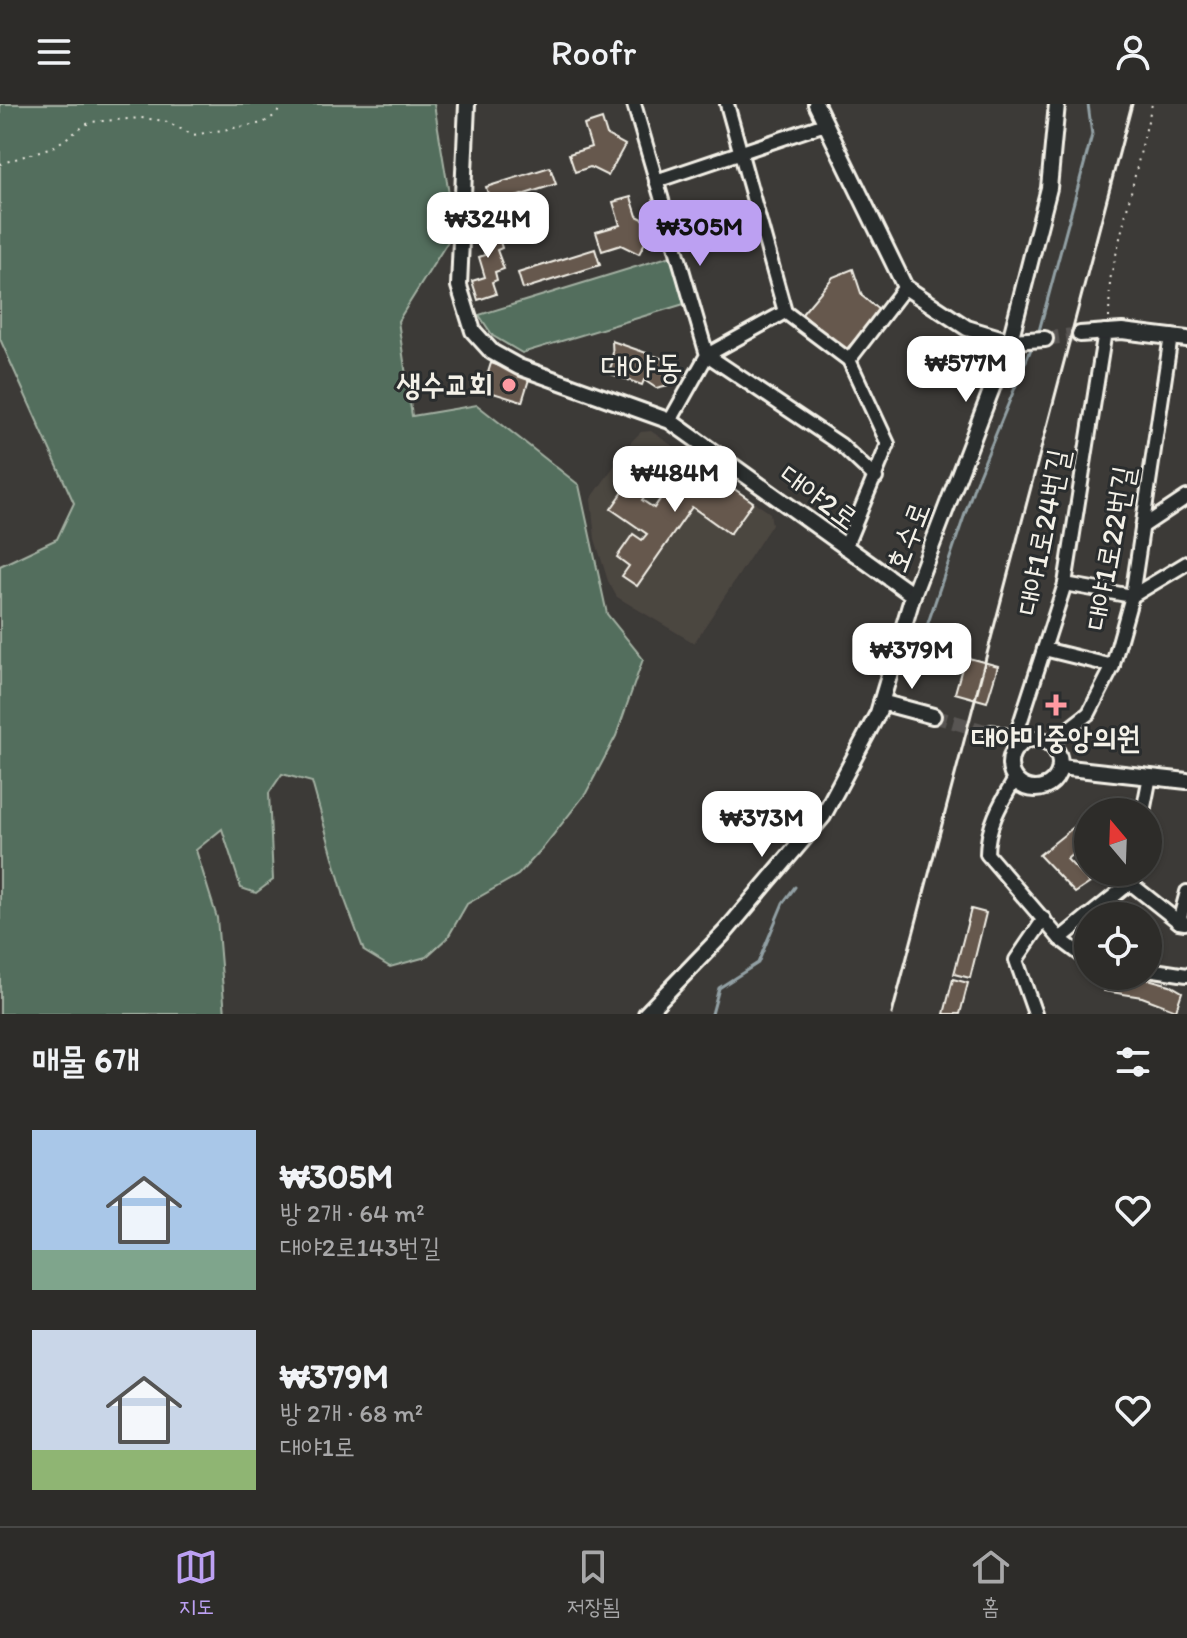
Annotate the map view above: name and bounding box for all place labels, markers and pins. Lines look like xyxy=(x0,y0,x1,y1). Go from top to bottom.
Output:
pin: ₩324M xyxy=(432,192,544,260)
pin: ₩305M xyxy=(644,200,756,268)
pin: ₩577M xyxy=(910,336,1022,404)
place label: 생수교회 xyxy=(396,366,493,403)
marker: 생수교회 xyxy=(500,376,518,394)
pin: ₩484M xyxy=(619,446,731,514)
pin: ₩379M xyxy=(856,623,968,691)
marker: 대야미중앙의원 xyxy=(1045,694,1067,716)
place label: 대야미중앙의원 xyxy=(972,719,1140,756)
pin: ₩373M xyxy=(706,791,818,859)

